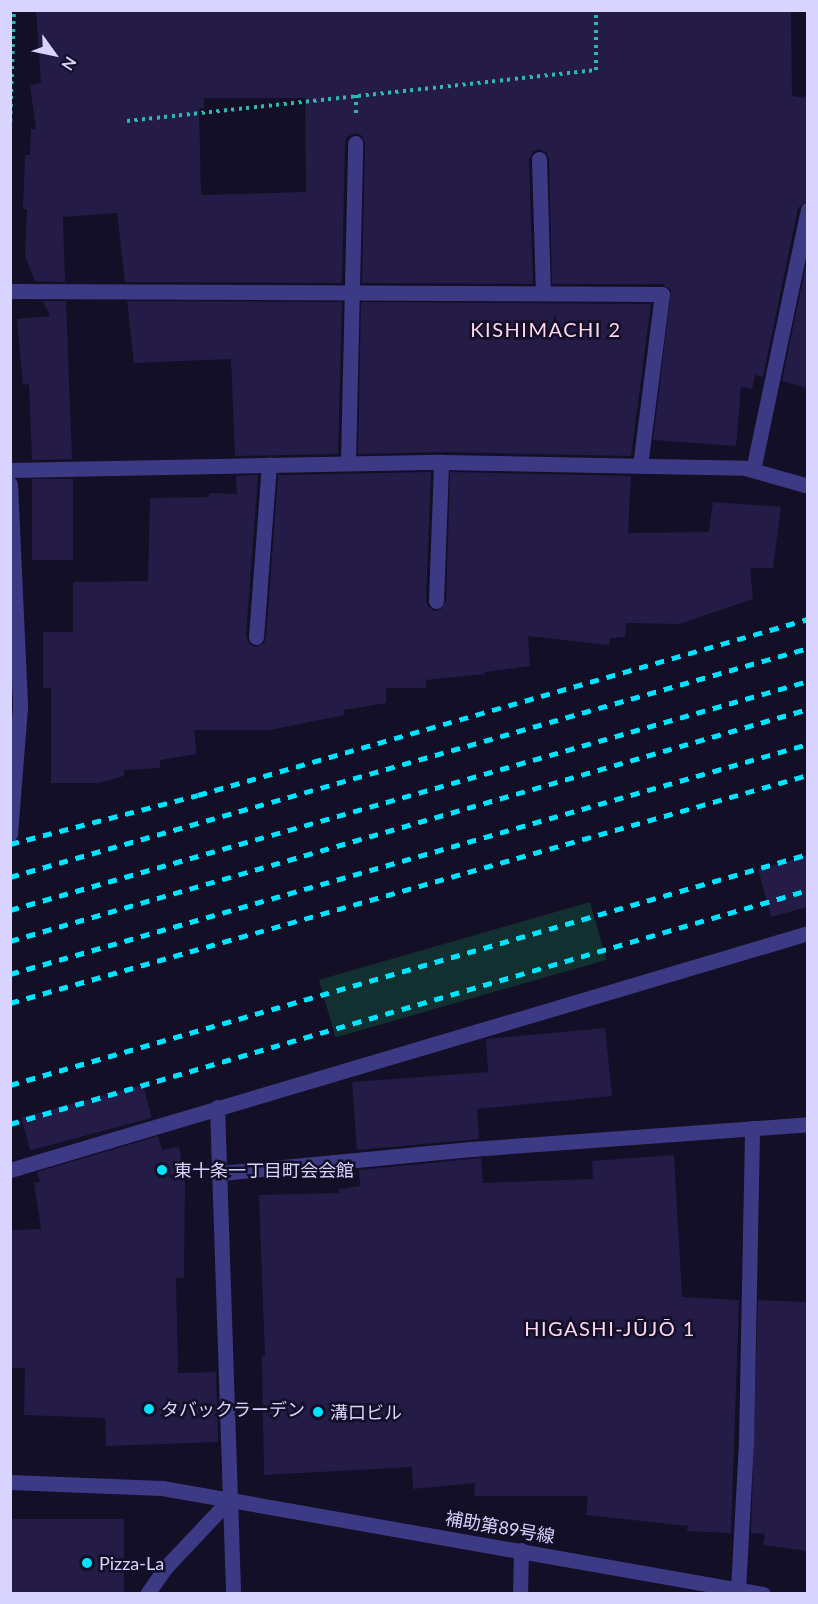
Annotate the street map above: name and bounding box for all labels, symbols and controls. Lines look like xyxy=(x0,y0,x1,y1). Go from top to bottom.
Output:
north arrow xyxy=(24,24,84,84)
text: N xyxy=(58,54,81,74)
district label: KISHIMACHI 2 xyxy=(470,317,622,341)
place label: 東十条一丁目町会会館 xyxy=(174,1159,354,1181)
marker: 東十条一丁目町会会館 xyxy=(155,1163,169,1177)
district label: HIGASHI-JŪJŌ 1 xyxy=(524,1316,696,1340)
place label: タバックラーデン xyxy=(161,1398,305,1420)
place label: 溝口ビル xyxy=(330,1401,402,1423)
marker: タバックラーデン xyxy=(142,1402,156,1416)
marker: 溝口ビル xyxy=(311,1405,325,1419)
street label: 補助第89号線 xyxy=(444,1507,556,1547)
place label: Pizza-La xyxy=(99,1552,164,1574)
marker: Pizza-La xyxy=(80,1556,94,1570)

